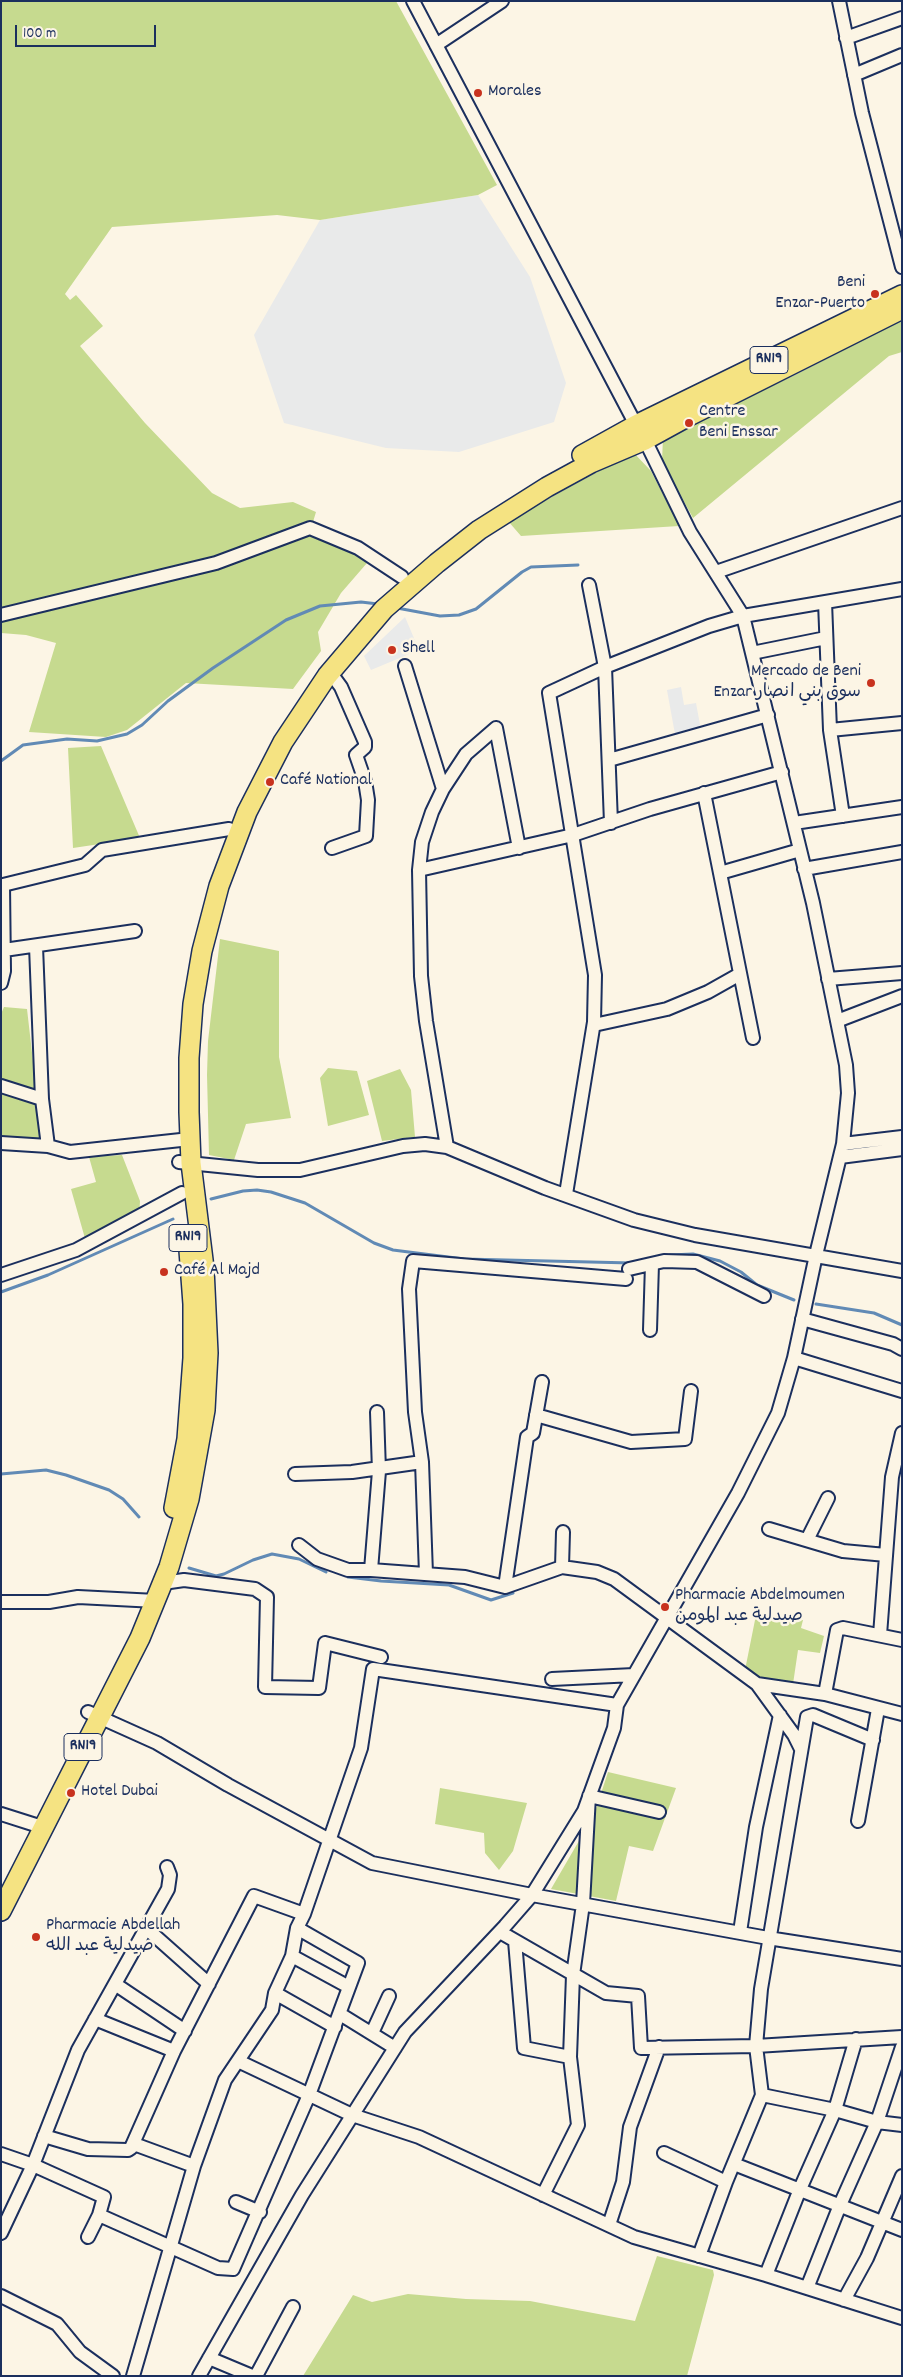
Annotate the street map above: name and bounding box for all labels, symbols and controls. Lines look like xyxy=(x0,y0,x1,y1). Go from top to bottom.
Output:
scale bar xyxy=(18,15,159,47)
text: 100 m xyxy=(23,23,56,45)
place label: Morales xyxy=(488,82,541,104)
marker: Morales xyxy=(472,87,484,99)
place label: Beni Enzar-Puerto xyxy=(775,273,865,316)
marker: Beni Enzar-Puerto xyxy=(869,288,881,300)
road number: RN19 xyxy=(750,346,788,374)
place label: Centre Beni Enssar xyxy=(699,402,778,444)
marker: Centre Beni Enssar xyxy=(683,417,695,429)
place label: Shell xyxy=(402,639,435,661)
marker: Shell xyxy=(386,644,398,656)
place label: Mercado de Beni Enzar سوق بني انصار xyxy=(713,662,861,704)
marker: Mercado de Beni Enzar سوق بني انصار xyxy=(865,677,877,689)
place label: Café National xyxy=(280,771,372,793)
marker: Café National xyxy=(264,776,276,788)
road number: RN19 xyxy=(169,1224,207,1252)
place label: Café Al Majd xyxy=(174,1261,260,1283)
marker: Café Al Majd xyxy=(158,1266,170,1278)
place label: Pharmacie Abdelmoumen صيدلية عبد المومن xyxy=(675,1586,845,1628)
marker: Pharmacie Abdelmoumen صيدلية عبد المومن xyxy=(659,1601,671,1613)
road number: RN19 xyxy=(64,1734,102,1760)
place label: Hotel Dubai xyxy=(81,1782,158,1804)
marker: Hotel Dubai xyxy=(65,1787,77,1799)
place label: Pharmacie Abdellah صيدلية عبد الله xyxy=(46,1916,180,1958)
marker: Pharmacie Abdellah صيدلية عبد الله xyxy=(30,1931,42,1943)

